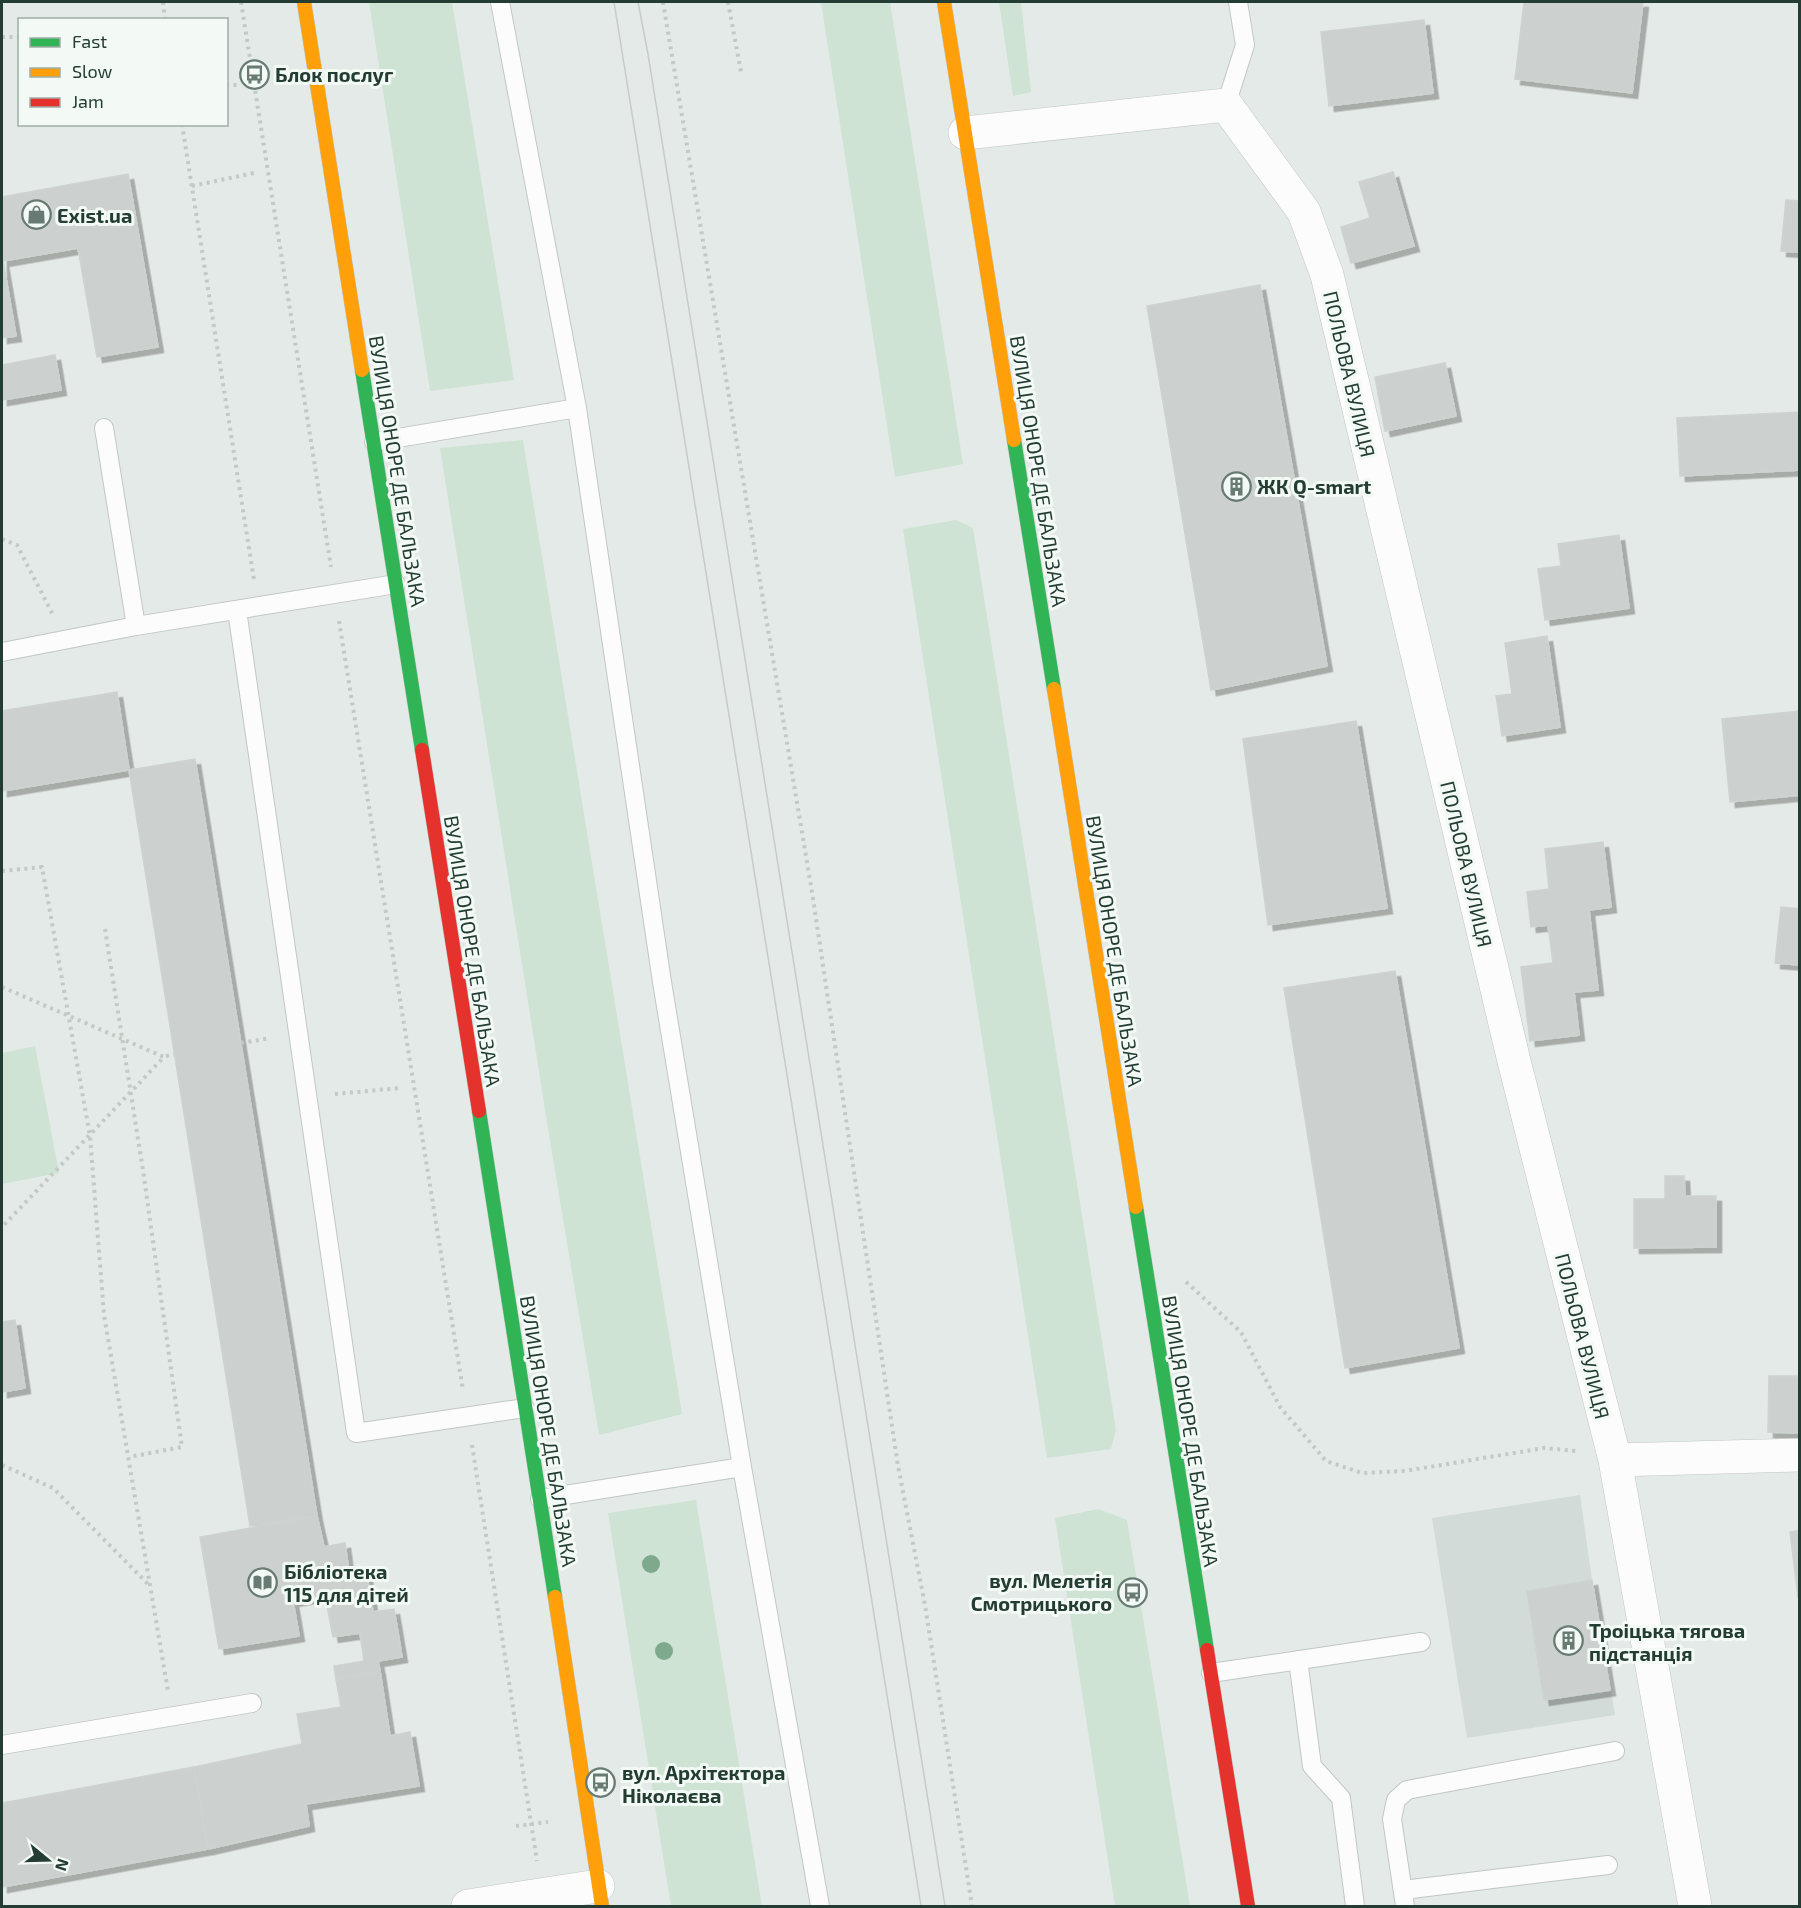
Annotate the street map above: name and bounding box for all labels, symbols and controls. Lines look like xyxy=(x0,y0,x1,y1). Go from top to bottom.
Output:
legend xyxy=(18,18,228,126)
text: Fast xyxy=(72,30,107,52)
bus stop icon: Блок послуг xyxy=(238,58,270,90)
text: Slow xyxy=(72,60,113,82)
place label: Блок послуг xyxy=(275,62,394,86)
text: Jam xyxy=(72,90,104,112)
shop icon: Exist.ua xyxy=(20,199,52,231)
place label: Exist.ua xyxy=(57,203,132,227)
street label: ПОЛЬОВА ВУЛИЦЯ xyxy=(1319,289,1381,459)
street label: ВУЛИЦЯ ОНОРЕ ДЕ БАЛЬЗАКА xyxy=(365,334,431,609)
street label: ВУЛИЦЯ ОНОРЕ ДЕ БАЛЬЗАКА xyxy=(1006,334,1072,609)
building icon: ЖК Q-smart xyxy=(1220,470,1252,502)
place label: ЖК Q-smart xyxy=(1257,474,1371,499)
street label: ПОЛЬОВА ВУЛИЦЯ xyxy=(1436,779,1498,949)
street label: ВУЛИЦЯ ОНОРЕ ДЕ БАЛЬЗАКА xyxy=(440,814,506,1089)
street label: ВУЛИЦЯ ОНОРЕ ДЕ БАЛЬЗАКА xyxy=(1082,814,1148,1089)
street label: ПОЛЬОВА ВУЛИЦЯ xyxy=(1551,1251,1615,1421)
street label: ВУЛИЦЯ ОНОРЕ ДЕ БАЛЬЗАКА xyxy=(516,1294,582,1569)
street label: ВУЛИЦЯ ОНОРЕ ДЕ БАЛЬЗАКА xyxy=(1158,1294,1224,1569)
place label: Бібліотека 115 для дітей xyxy=(284,1559,409,1606)
library icon: Бібліотека 115 для дітей xyxy=(247,1567,279,1599)
place label: вул. Мелетія Смотрицького xyxy=(971,1568,1112,1615)
bus stop icon: вул. Мелетія Смотрицького xyxy=(1117,1576,1149,1608)
place label: Троiцька тягова пiдстанцiя xyxy=(1589,1618,1745,1665)
building icon: Троiцька тягова пiдстанцiя xyxy=(1552,1625,1584,1657)
place label: вул. Архітектора Ніколаєва xyxy=(622,1760,785,1807)
bus stop icon: вул. Архітектора Ніколаєва xyxy=(585,1767,617,1799)
north arrow xyxy=(18,1830,78,1890)
text: N xyxy=(52,1856,74,1874)

